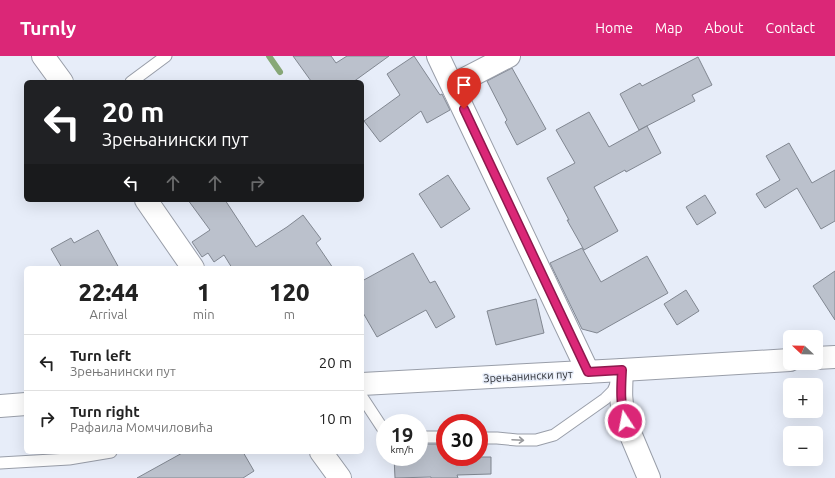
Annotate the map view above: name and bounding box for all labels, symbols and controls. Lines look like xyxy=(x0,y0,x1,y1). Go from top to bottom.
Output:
text: Turnly xyxy=(20,17,76,39)
text: Home xyxy=(595,20,633,36)
text: Map xyxy=(655,20,683,36)
text: About xyxy=(705,20,744,36)
text: Contact xyxy=(766,20,815,36)
pin xyxy=(447,68,481,109)
icon: arrive xyxy=(453,74,475,96)
icon: left xyxy=(36,96,88,148)
text: 20 m xyxy=(102,96,164,127)
text: Зрењанински пут xyxy=(102,129,249,149)
icon: left xyxy=(120,172,142,194)
icon: ahead xyxy=(162,172,184,194)
icon: ahead xyxy=(204,172,226,194)
icon: right xyxy=(246,172,268,194)
text: 22:44 xyxy=(78,279,138,306)
text: 1 xyxy=(197,279,210,306)
text: 120 xyxy=(269,279,310,306)
text: Arrival xyxy=(89,307,127,321)
text: min xyxy=(193,307,215,321)
text: m xyxy=(284,307,295,321)
north arrow xyxy=(783,330,823,370)
map controls xyxy=(783,330,823,466)
text: Turn left xyxy=(70,347,131,364)
icon: left xyxy=(36,352,58,374)
text: 20 m xyxy=(319,354,352,371)
text: Зрењанински пут xyxy=(70,364,176,378)
street label: Зрењанински пут xyxy=(483,368,573,384)
button: + xyxy=(783,378,823,418)
position arrow xyxy=(604,400,646,442)
text: Turn right xyxy=(70,403,140,420)
icon: right xyxy=(36,408,58,430)
text: 10 m xyxy=(319,410,352,427)
speed limit sign: 30 xyxy=(436,414,488,466)
text: Рафаила Момчиловића xyxy=(70,420,213,434)
text: 19 xyxy=(391,423,413,446)
button: − xyxy=(783,426,823,466)
one-way arrow xyxy=(511,436,524,443)
text: km/h xyxy=(390,444,414,455)

